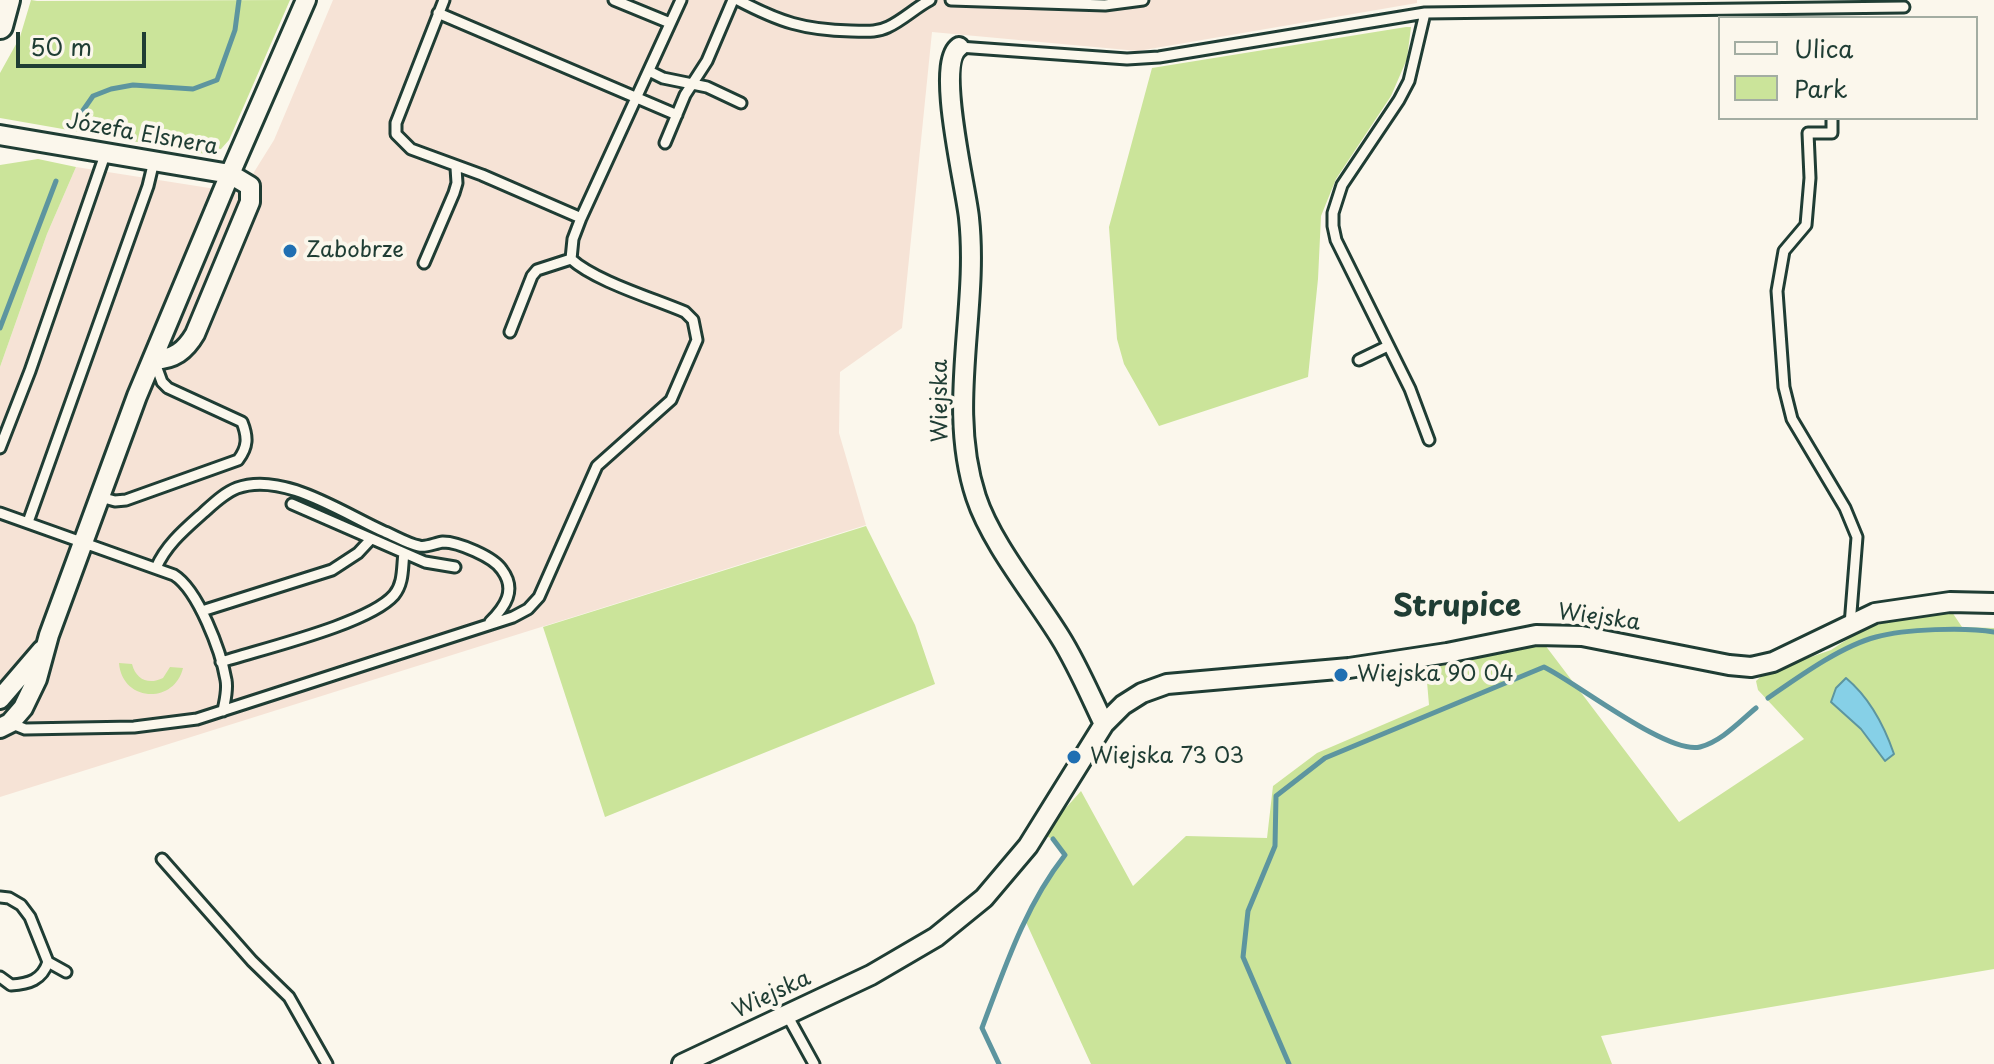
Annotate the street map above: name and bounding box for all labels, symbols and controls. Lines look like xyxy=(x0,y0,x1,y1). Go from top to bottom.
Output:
scale bar xyxy=(20,16,150,66)
legend xyxy=(1718,16,1978,120)
text: 50 m xyxy=(30,28,92,64)
text: Ulica xyxy=(1794,30,1853,66)
text: Park xyxy=(1794,70,1848,106)
street label: Józefa Elsnera xyxy=(64,109,220,161)
place label: Zabobrze xyxy=(306,238,404,264)
marker: Zabobrze xyxy=(281,242,299,260)
street label: Wiejska xyxy=(928,359,954,443)
district label: Strupice xyxy=(1393,590,1521,626)
street label: Wiejska xyxy=(1556,599,1642,637)
place label: Wiejska 90 04 xyxy=(1357,662,1514,688)
marker: Wiejska 90 04 xyxy=(1332,666,1350,684)
place label: Wiejska 73 03 xyxy=(1090,744,1244,770)
marker: Wiejska 73 03 xyxy=(1065,748,1083,766)
street label: Wiejska xyxy=(729,965,815,1025)

